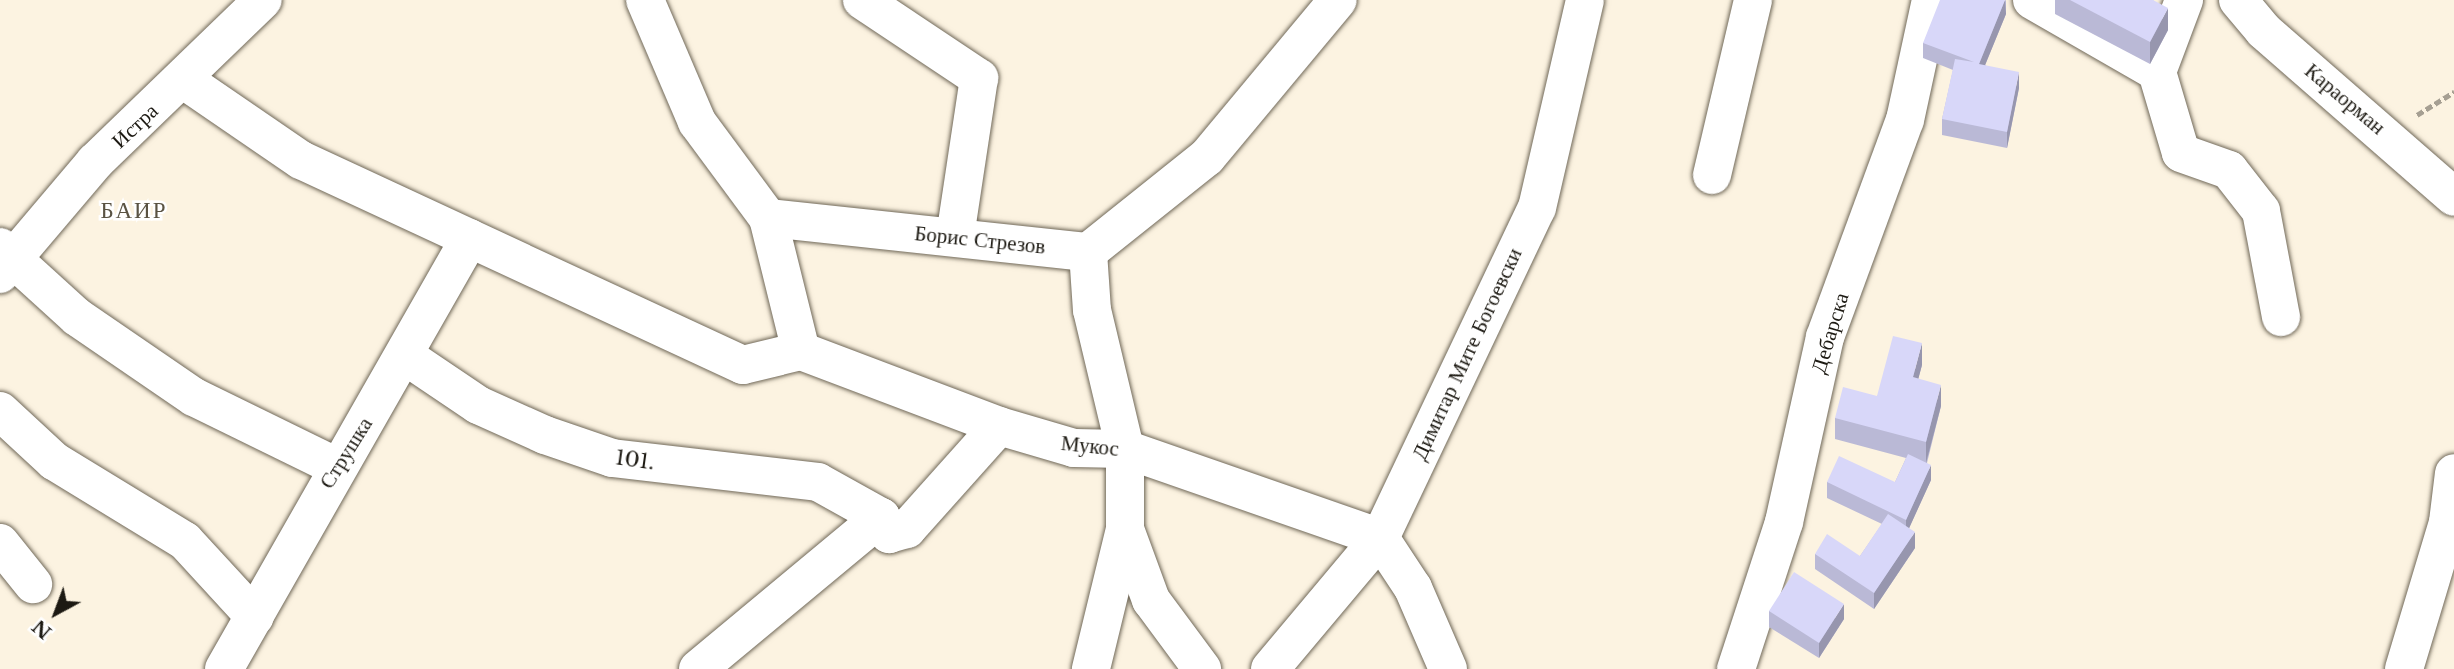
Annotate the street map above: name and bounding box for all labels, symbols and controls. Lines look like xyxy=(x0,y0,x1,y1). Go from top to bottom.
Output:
street label: Караорман xyxy=(2300,58,2390,140)
street label: Истра xyxy=(107,98,163,154)
district label: БАИР xyxy=(101,196,167,224)
street label: Борис Стрезов xyxy=(913,221,1047,259)
street label: Димитар Мите Богоевски xyxy=(1407,244,1527,464)
street label: Дебарска xyxy=(1806,290,1854,376)
street label: Струшка xyxy=(314,413,378,493)
street label: Мукос xyxy=(1060,430,1120,462)
street label: 101. xyxy=(614,445,656,475)
north arrow xyxy=(21,578,91,648)
text: N xyxy=(28,615,56,644)

